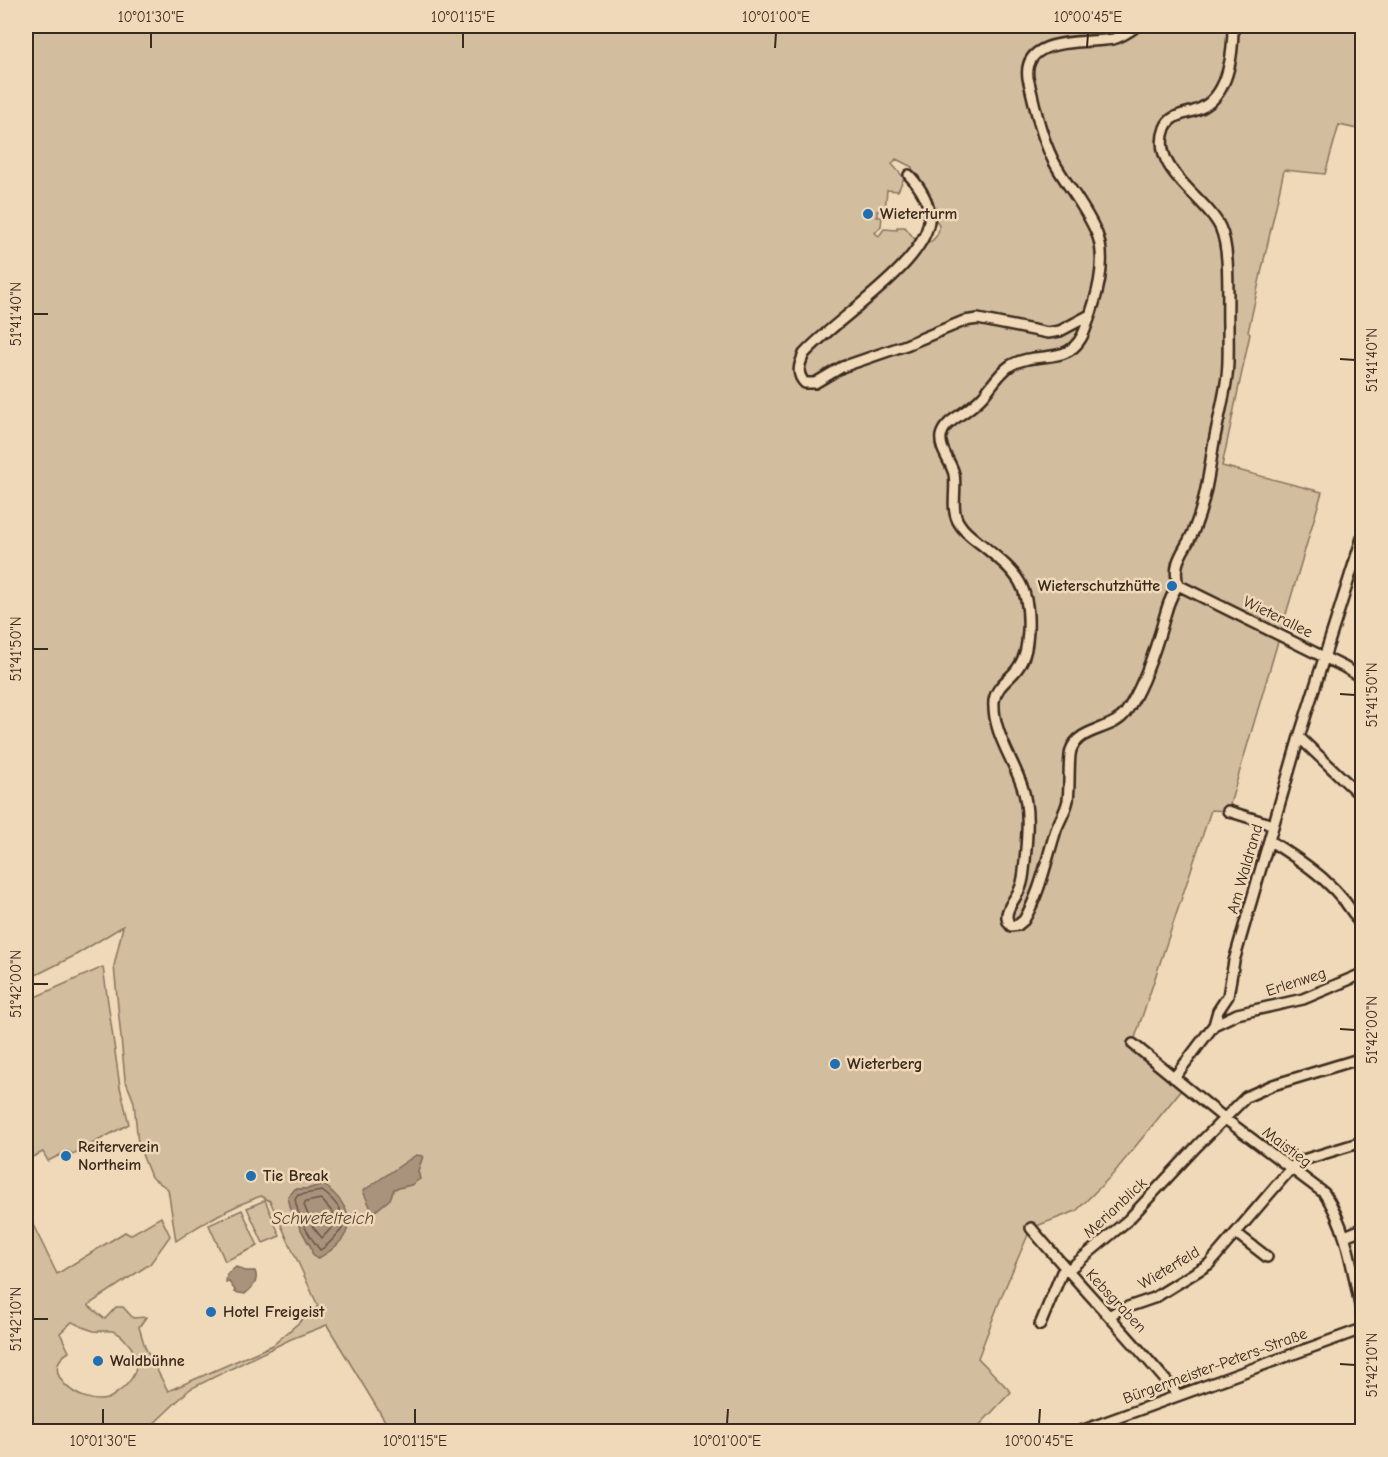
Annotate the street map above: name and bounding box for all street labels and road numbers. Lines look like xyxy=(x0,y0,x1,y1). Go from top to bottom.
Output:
street label: Wieterallee xyxy=(1240,592,1316,642)
street label: Am Waldrand xyxy=(1224,822,1266,916)
street label: Erlenweg xyxy=(1264,964,1328,1000)
street label: Maistieg xyxy=(1259,1123,1315,1171)
street label: Merianblick xyxy=(1080,1174,1150,1242)
street label: Wieterfeld xyxy=(1135,1243,1203,1293)
street label: Kebsgraben xyxy=(1082,1266,1150,1336)
street label: Bürgermeister-Peters-Straße xyxy=(1120,1324,1310,1408)

